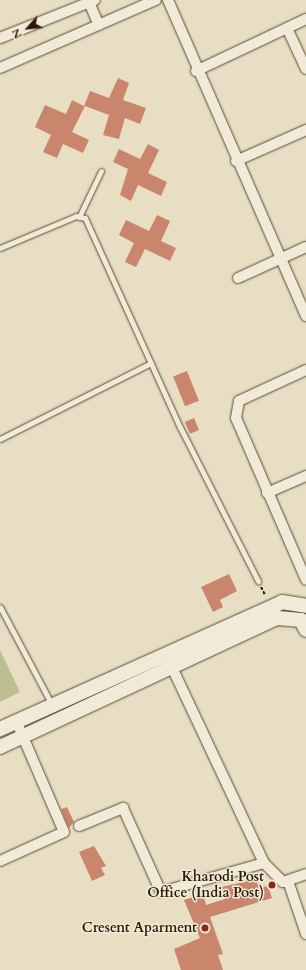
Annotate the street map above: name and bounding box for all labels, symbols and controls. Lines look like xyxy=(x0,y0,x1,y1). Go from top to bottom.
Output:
north arrow xyxy=(8,8,48,48)
text: N xyxy=(8,26,26,41)
place label: Kharodi Post Office (India Post) xyxy=(147,869,264,902)
marker: Kharodi Post Office (India Post) xyxy=(267,880,277,890)
place label: Cresent Aparment xyxy=(82,920,197,936)
marker: Cresent Aparment xyxy=(200,923,210,933)

